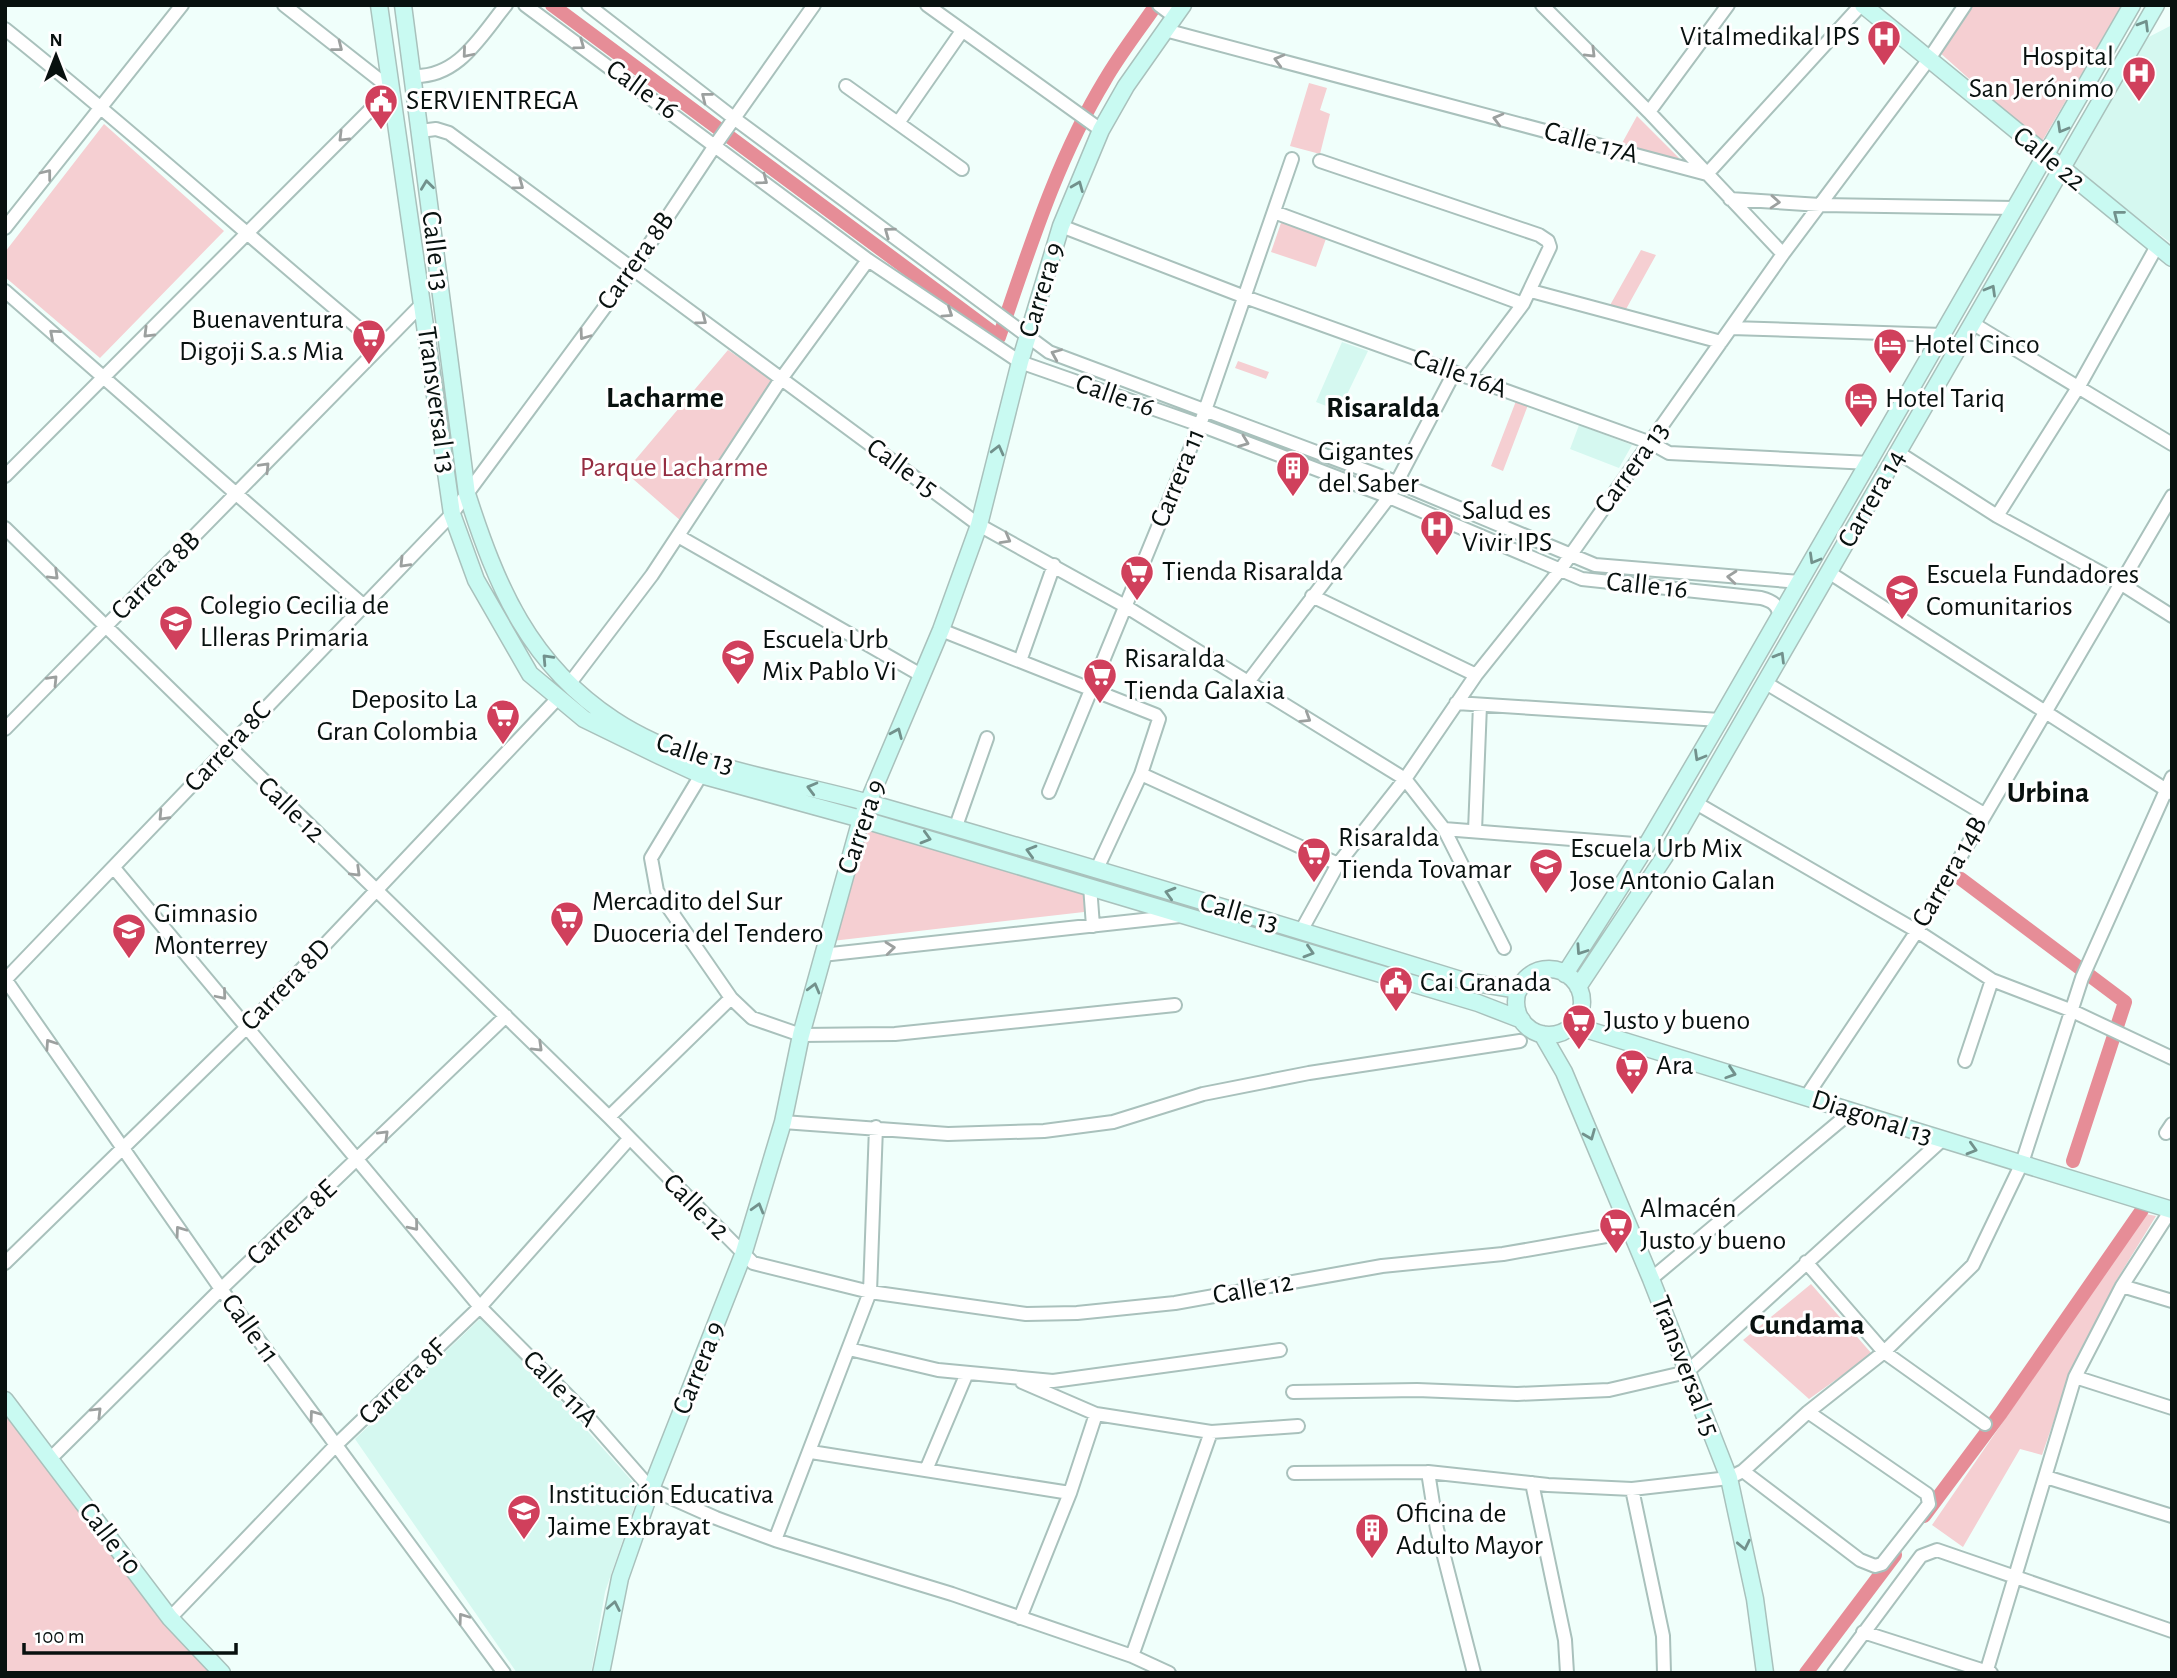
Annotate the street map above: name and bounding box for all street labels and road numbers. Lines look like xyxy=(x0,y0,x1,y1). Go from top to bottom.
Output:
street label: Calle 16 xyxy=(601,55,683,125)
street label: Calle 17A xyxy=(1541,117,1641,169)
street label: Calle 22 xyxy=(2007,122,2091,196)
street label: Carrera 8B xyxy=(592,207,680,315)
street label: Calle 13 xyxy=(416,210,454,292)
street label: Carrera 9 xyxy=(1014,239,1070,341)
street label: Transversal 13 xyxy=(412,325,460,475)
street label: Calle 16A xyxy=(1409,344,1511,404)
street label: Calle 16 xyxy=(1072,369,1158,423)
street label: Carrera 13 xyxy=(1590,417,1674,519)
street label: Carrera 11 xyxy=(1146,425,1210,531)
street label: Calle 15 xyxy=(861,433,943,503)
street label: Carrera 14 xyxy=(1833,445,1911,553)
street label: Carrera 8B xyxy=(106,526,206,626)
street label: Calle 16 xyxy=(1605,568,1689,604)
street label: Carrera 8C xyxy=(179,696,277,798)
street label: Calle 13 xyxy=(653,728,737,780)
street label: Calle 12 xyxy=(252,772,330,848)
street label: Carrera 9 xyxy=(833,776,891,878)
street label: Carrera 14B xyxy=(1907,812,1993,932)
street label: Calle 13 xyxy=(1197,889,1281,937)
street label: Carrera 8D xyxy=(236,934,336,1036)
street label: Diagonal 13 xyxy=(1808,1085,1936,1151)
street label: Calle 12 xyxy=(657,1168,735,1246)
street label: Carrera 8E xyxy=(242,1175,342,1271)
street label: Calle 12 xyxy=(1211,1268,1295,1310)
street label: Calle 11 xyxy=(216,1289,284,1369)
street label: Transversal 15 xyxy=(1645,1292,1725,1440)
street label: Carrera 9 xyxy=(668,1317,730,1419)
street label: Carrera 8F xyxy=(354,1333,453,1430)
street label: Calle 11A xyxy=(517,1345,603,1433)
street label: Calle 10 xyxy=(73,1498,147,1580)

